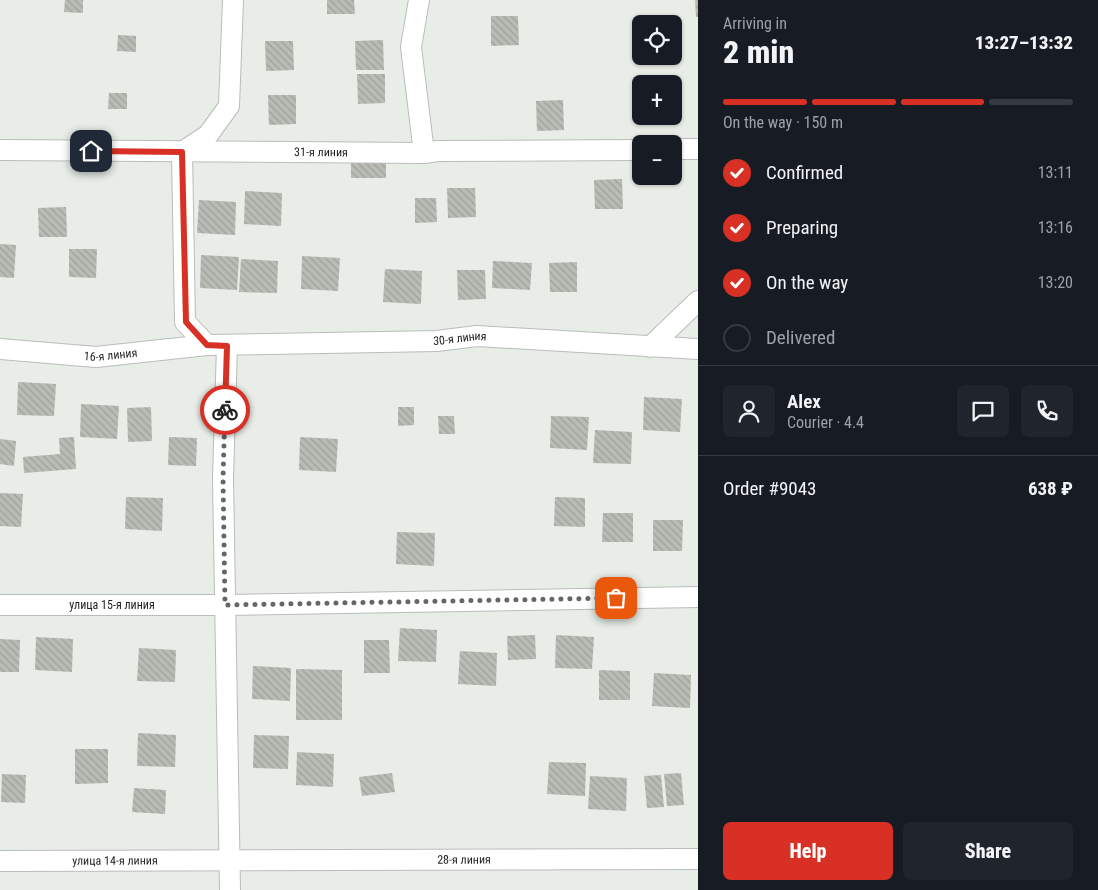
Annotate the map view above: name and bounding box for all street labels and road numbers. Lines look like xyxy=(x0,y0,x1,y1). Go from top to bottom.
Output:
street label: 31-я линия xyxy=(294,145,348,159)
street label: 30-я линия xyxy=(433,329,487,348)
street label: 16-я линия xyxy=(83,346,138,364)
street label: улица 15-я линия xyxy=(69,598,155,612)
street label: 28-я линия xyxy=(437,853,491,867)
street label: улица 14-я линия xyxy=(72,854,158,868)

